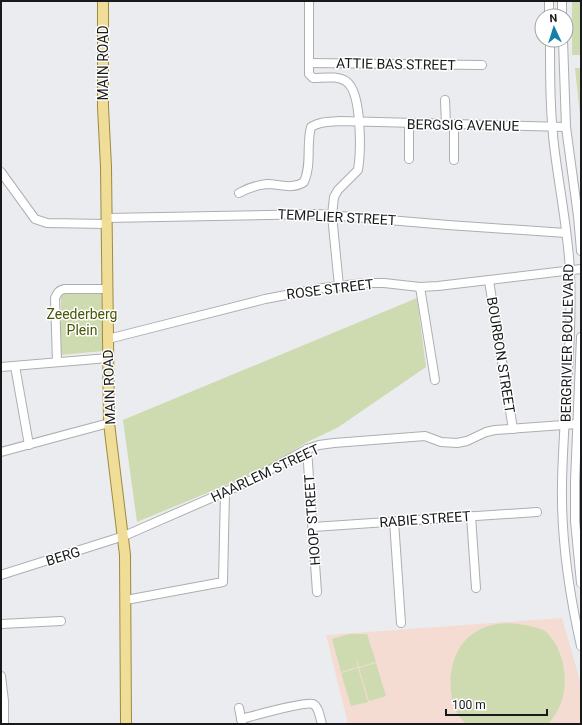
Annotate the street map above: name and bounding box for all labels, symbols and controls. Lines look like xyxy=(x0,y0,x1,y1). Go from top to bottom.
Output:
north arrow xyxy=(534,8,574,48)
text: N xyxy=(549,12,558,25)
street label: MAIN ROAD xyxy=(95,25,111,101)
street label: ATTIE BAS STREET xyxy=(336,55,457,73)
street label: BERGSIG AVENUE xyxy=(407,116,519,134)
street label: TEMPLIER STREET xyxy=(277,206,397,228)
street label: BERGRIVIER BOULEVARD xyxy=(558,264,576,422)
street label: ROSE STREET xyxy=(286,276,375,302)
street label: BOURBON STREET xyxy=(484,296,518,415)
park label: Zeederberg Plein xyxy=(47,306,117,338)
street label: MAIN ROAD xyxy=(100,349,118,425)
street label: HAARLEM STREET xyxy=(208,441,322,505)
street label: HOOP STREET xyxy=(301,473,323,566)
street label: RABIE STREET xyxy=(379,508,472,530)
street label: BERG xyxy=(44,543,82,569)
scale bar xyxy=(446,691,547,717)
text: 100 m xyxy=(452,698,486,712)

